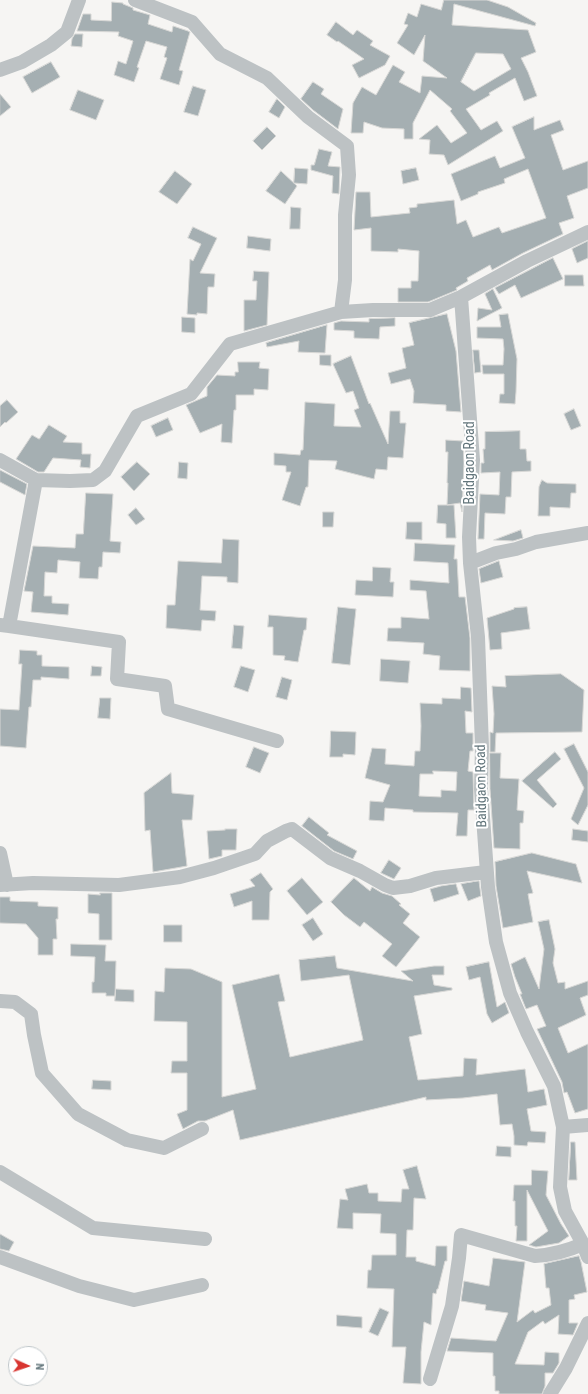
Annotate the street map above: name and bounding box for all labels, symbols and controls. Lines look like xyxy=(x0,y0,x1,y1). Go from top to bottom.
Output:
street label: Baidgaon Road xyxy=(462,421,478,505)
street label: Baidgaon Road xyxy=(473,744,491,828)
north arrow xyxy=(8,1346,48,1386)
text: N xyxy=(33,1363,46,1370)

